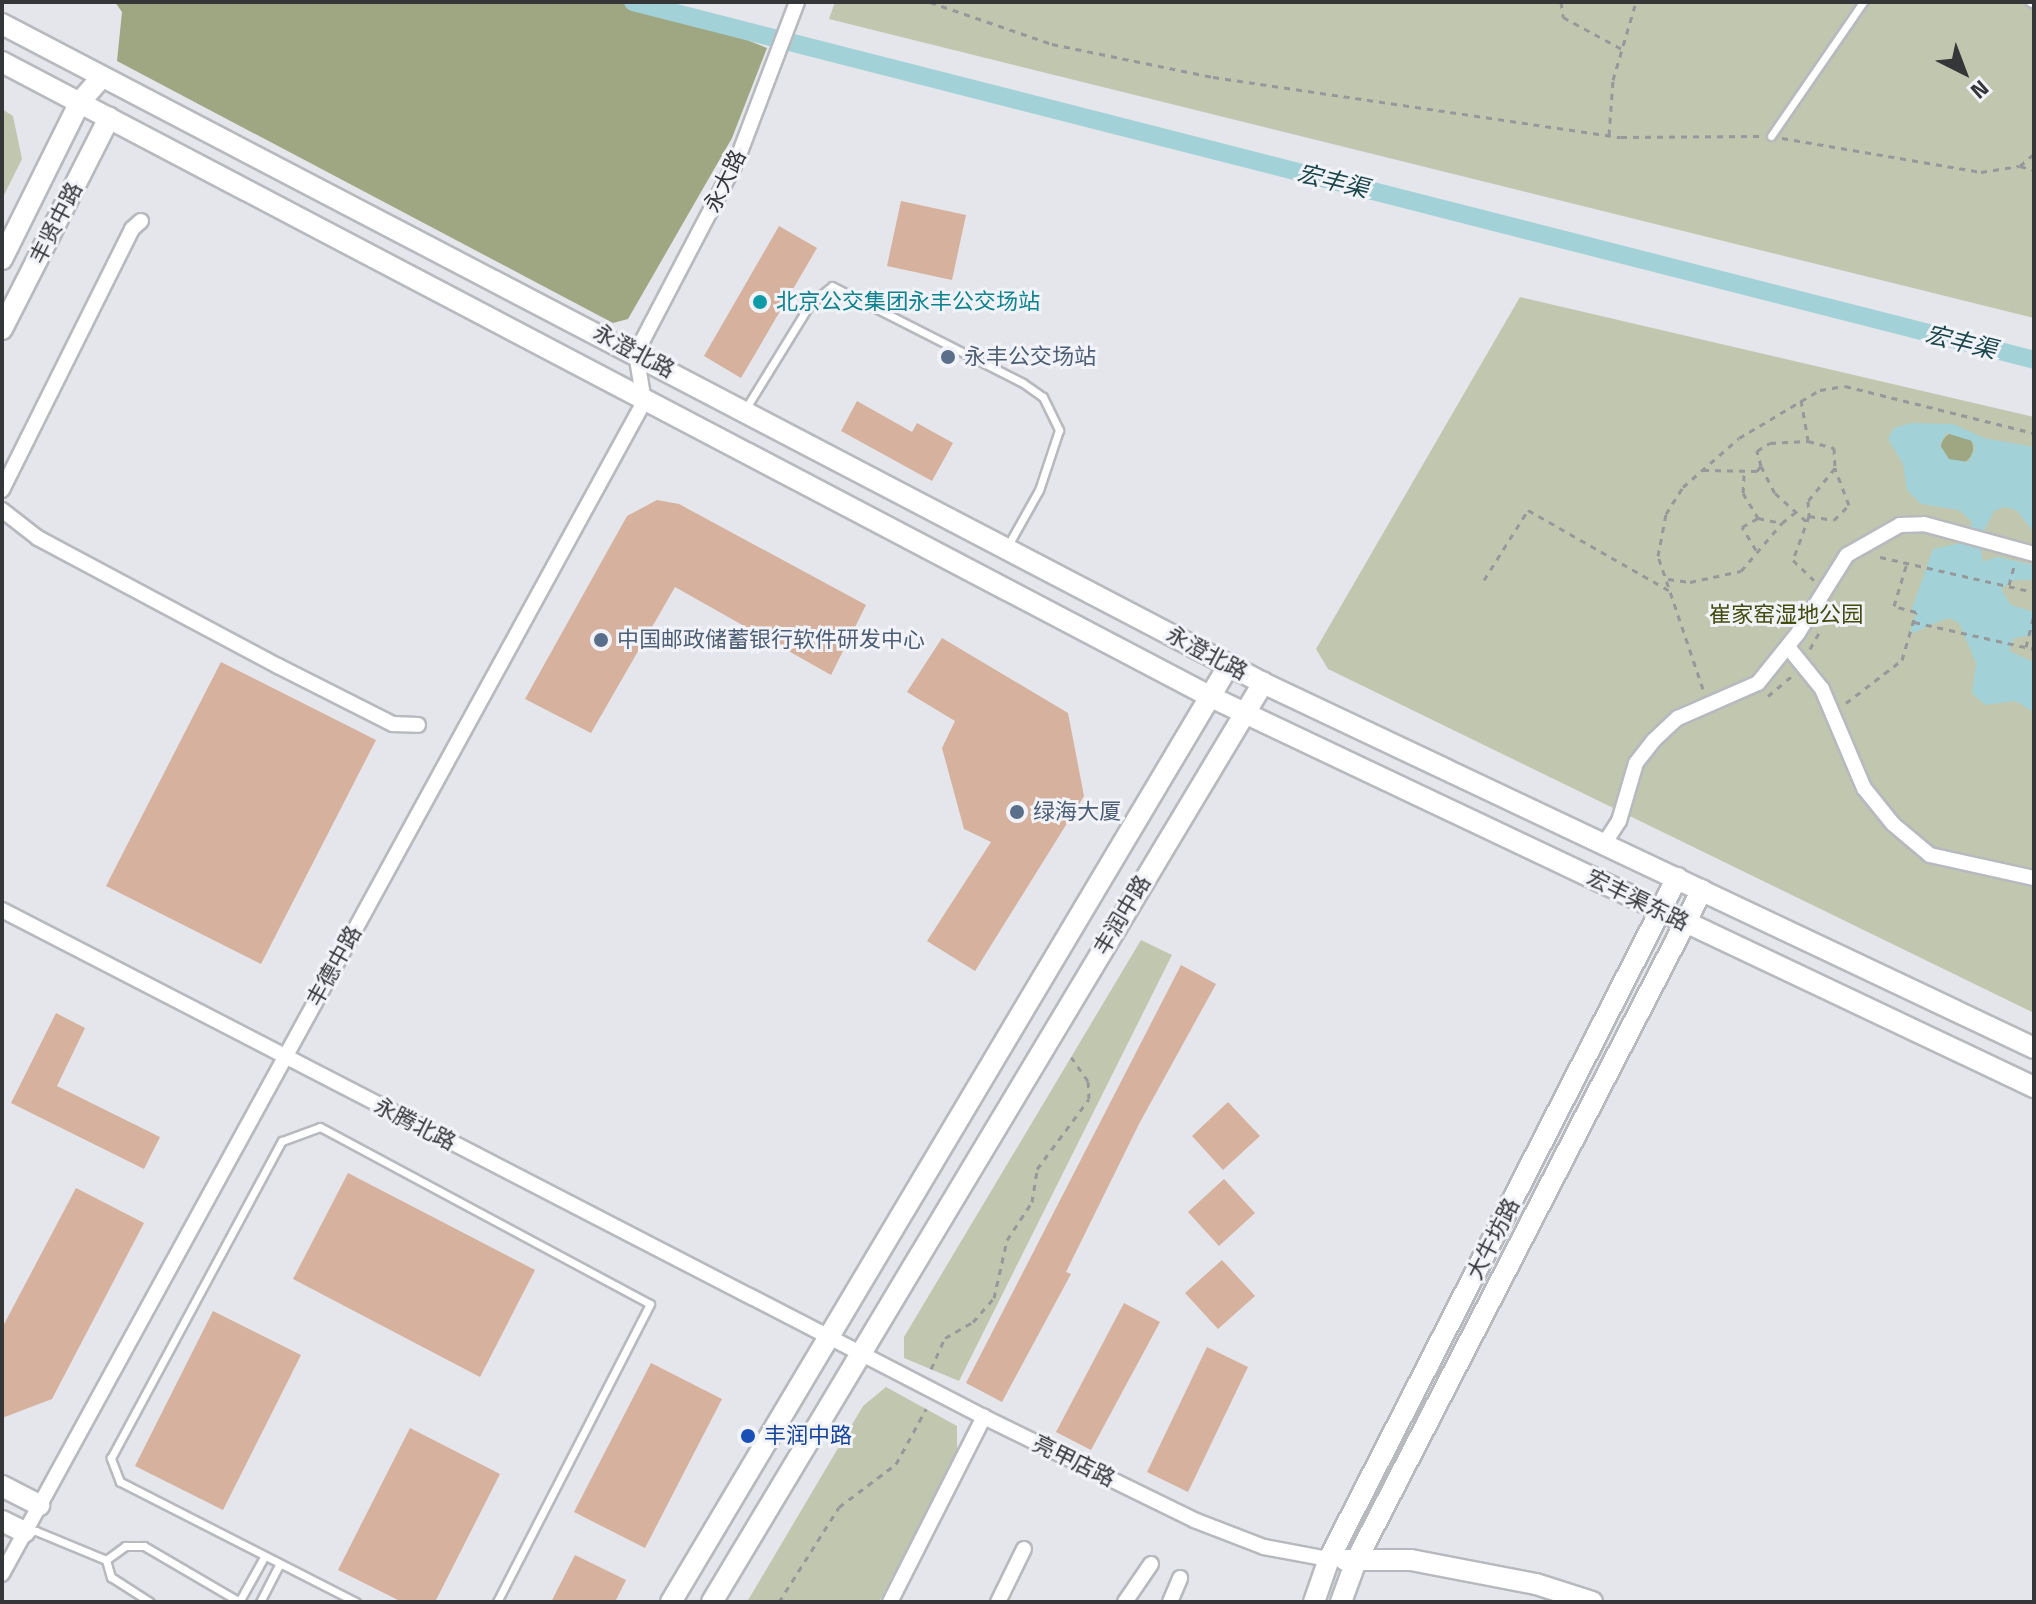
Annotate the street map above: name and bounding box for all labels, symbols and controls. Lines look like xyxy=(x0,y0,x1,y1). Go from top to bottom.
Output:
north arrow xyxy=(1924,32,2004,112)
text: N xyxy=(1963,72,1997,108)
street label: 永大路 xyxy=(699,146,751,216)
water label: 宏丰渠 xyxy=(1295,158,1371,204)
street label: 丰贤中路 xyxy=(24,178,88,268)
place label: 北京公交集团永丰公交场站 xyxy=(776,289,1040,315)
marker: 北京公交集团永丰公交场站 xyxy=(751,293,769,311)
street label: 永澄北路 xyxy=(589,319,679,383)
water label: 宏丰渠 xyxy=(1923,319,1999,365)
place label: 永丰公交场站 xyxy=(964,344,1096,370)
marker: 永丰公交场站 xyxy=(939,348,957,366)
park label: 崔家窑湿地公园 xyxy=(1709,602,1863,628)
street label: 永澄北路 xyxy=(1162,621,1252,685)
place label: 中国邮政储蓄银行软件研发中心 xyxy=(617,627,925,653)
marker: 中国邮政储蓄银行软件研发中心 xyxy=(592,631,610,649)
place label: 绿海大厦 xyxy=(1033,799,1121,825)
marker: 绿海大厦 xyxy=(1008,803,1026,821)
street label: 宏丰渠东路 xyxy=(1583,864,1693,936)
street label: 丰润中路 xyxy=(1088,870,1156,960)
street label: 丰德中路 xyxy=(301,921,367,1011)
street label: 永腾北路 xyxy=(370,1092,460,1156)
street label: 大牛坊路 xyxy=(1461,1194,1525,1284)
place label: 丰润中路 xyxy=(764,1423,852,1449)
marker: 丰润中路 xyxy=(739,1427,757,1445)
street label: 亮甲店路 xyxy=(1029,1430,1119,1492)

